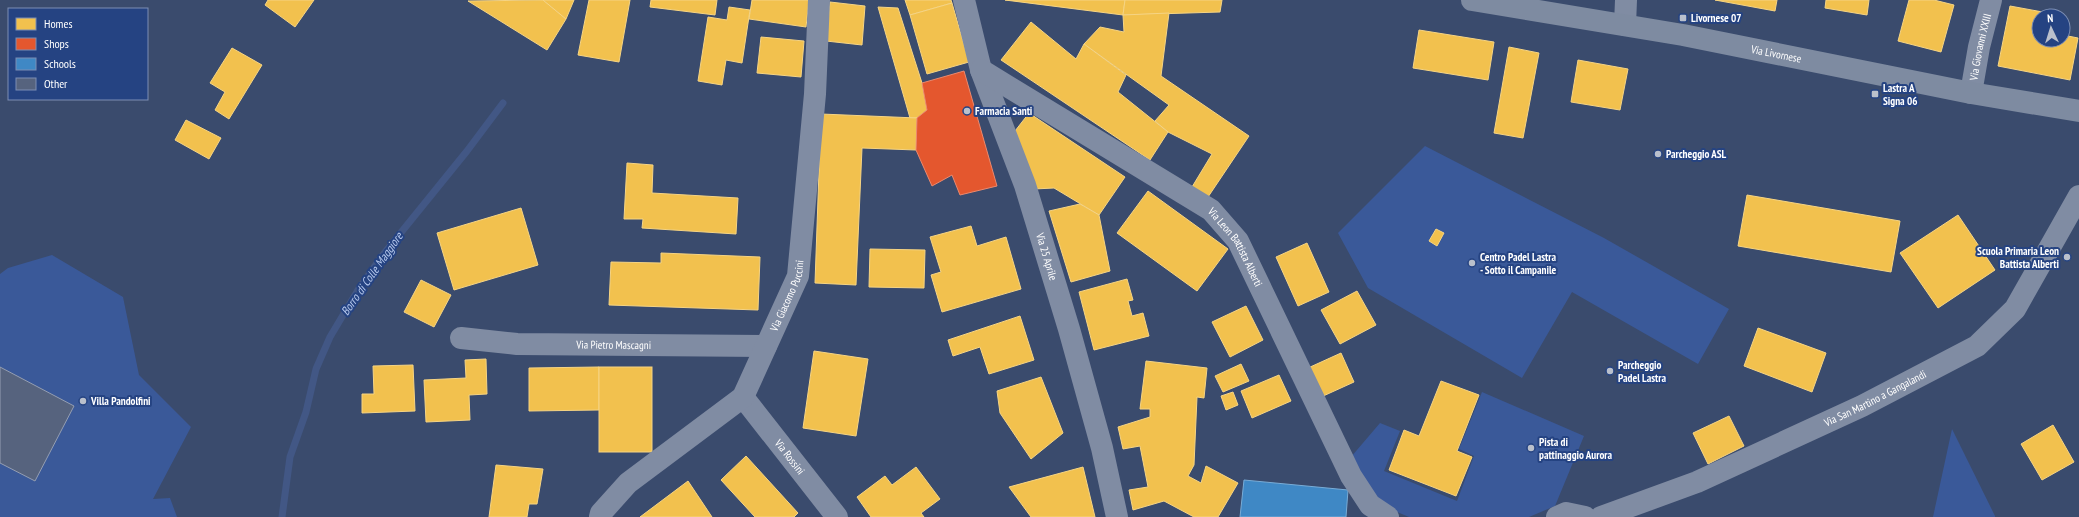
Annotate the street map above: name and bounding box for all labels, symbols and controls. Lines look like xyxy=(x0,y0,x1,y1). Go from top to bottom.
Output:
legend xyxy=(8,8,148,100)
north arrow xyxy=(2031,8,2071,48)
place label: Livornese 07 xyxy=(1691,11,1742,25)
text: N xyxy=(2047,11,2054,25)
street label: Via Giovanni XXIII xyxy=(1966,12,1994,82)
marker: Livornese 07 xyxy=(1678,13,1688,23)
text: Homes xyxy=(44,16,72,31)
text: Shops xyxy=(44,36,69,51)
street label: Via Livornese xyxy=(1749,42,1803,66)
text: Schools xyxy=(44,56,76,71)
text: Other xyxy=(44,76,68,91)
place label: Lastra A Signa 06 xyxy=(1883,81,1917,108)
marker: Lastra A Signa 06 xyxy=(1870,89,1880,99)
place label: Farmacia Santi xyxy=(975,104,1033,118)
marker: Farmacia Santi xyxy=(962,106,972,116)
place label: Parcheggio ASL xyxy=(1666,147,1727,161)
marker: Parcheggio ASL xyxy=(1653,149,1663,159)
street label: Via Leon Battista Alberti xyxy=(1204,204,1266,289)
water label: Borro di Colle Maggiore xyxy=(337,229,406,318)
street label: Via 25 Aprile xyxy=(1033,230,1061,282)
place label: Scuola Primaria Leon Battista Alberti xyxy=(1977,244,2060,271)
place label: Centro Padel Lastra - Sotto il Campanile xyxy=(1480,250,1557,277)
marker: Scuola Primaria Leon Battista Alberti xyxy=(2062,252,2072,262)
marker: Centro Padel Lastra - Sotto il Campanile xyxy=(1467,258,1477,268)
street label: Via Giacomo Puccini xyxy=(766,259,806,334)
street label: Via Pietro Mascagni xyxy=(575,337,651,352)
place label: Parcheggio Padel Lastra xyxy=(1618,358,1667,385)
marker: Parcheggio Padel Lastra xyxy=(1605,366,1615,376)
street label: Via San Martino a Gangalandi xyxy=(1821,367,1928,430)
place label: Villa Pandolfini xyxy=(90,394,151,408)
marker: Villa Pandolfini xyxy=(78,396,88,406)
place label: Pista di pattinaggio Aurora xyxy=(1539,435,1613,462)
street label: Via Rossini xyxy=(771,436,808,477)
marker: Pista di pattinaggio Aurora xyxy=(1526,443,1536,453)

